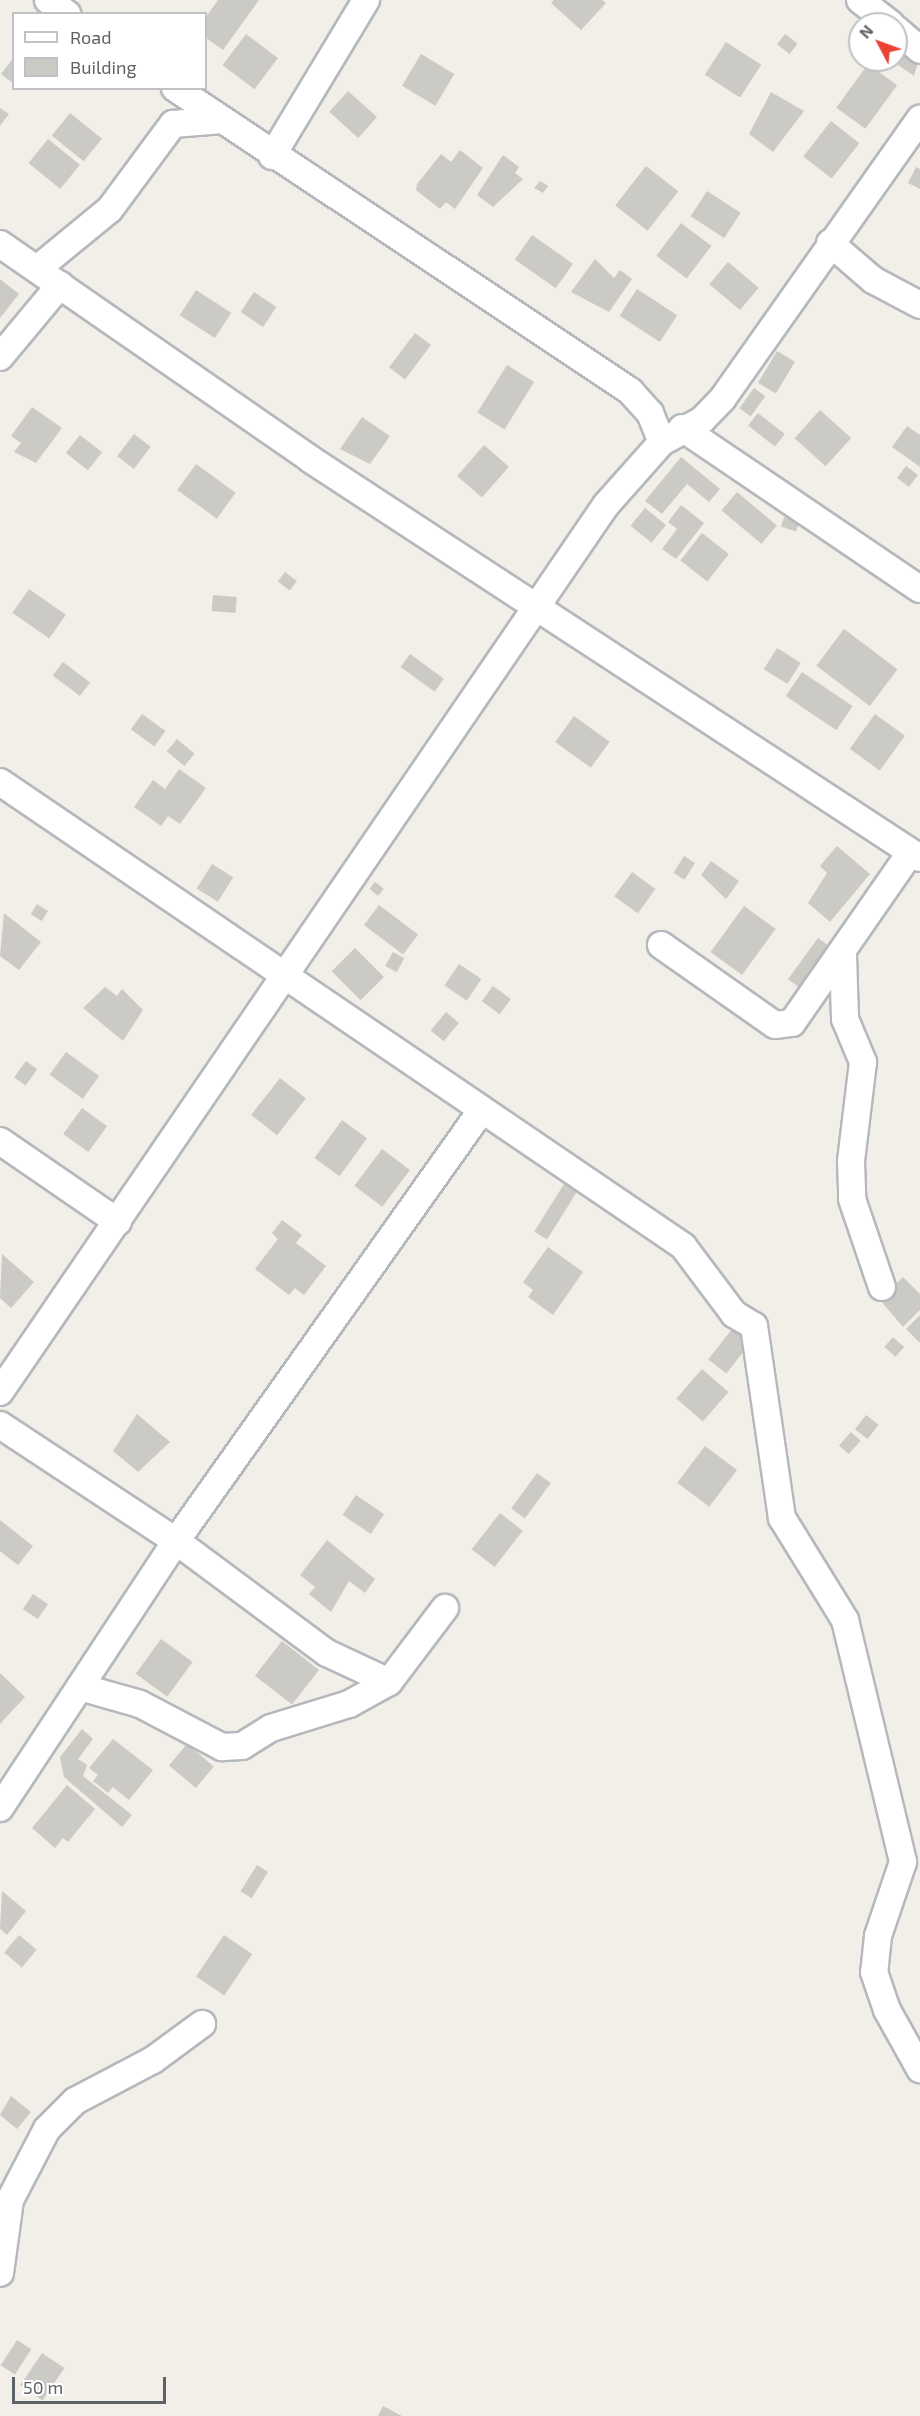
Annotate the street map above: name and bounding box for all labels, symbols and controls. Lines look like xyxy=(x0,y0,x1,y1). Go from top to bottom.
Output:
legend xyxy=(12,12,207,90)
north arrow xyxy=(848,12,908,72)
text: N xyxy=(855,21,877,42)
text: Road xyxy=(70,26,111,48)
text: Building xyxy=(70,56,137,78)
scale bar xyxy=(15,2365,170,2403)
text: 50 m xyxy=(23,2376,63,2398)

